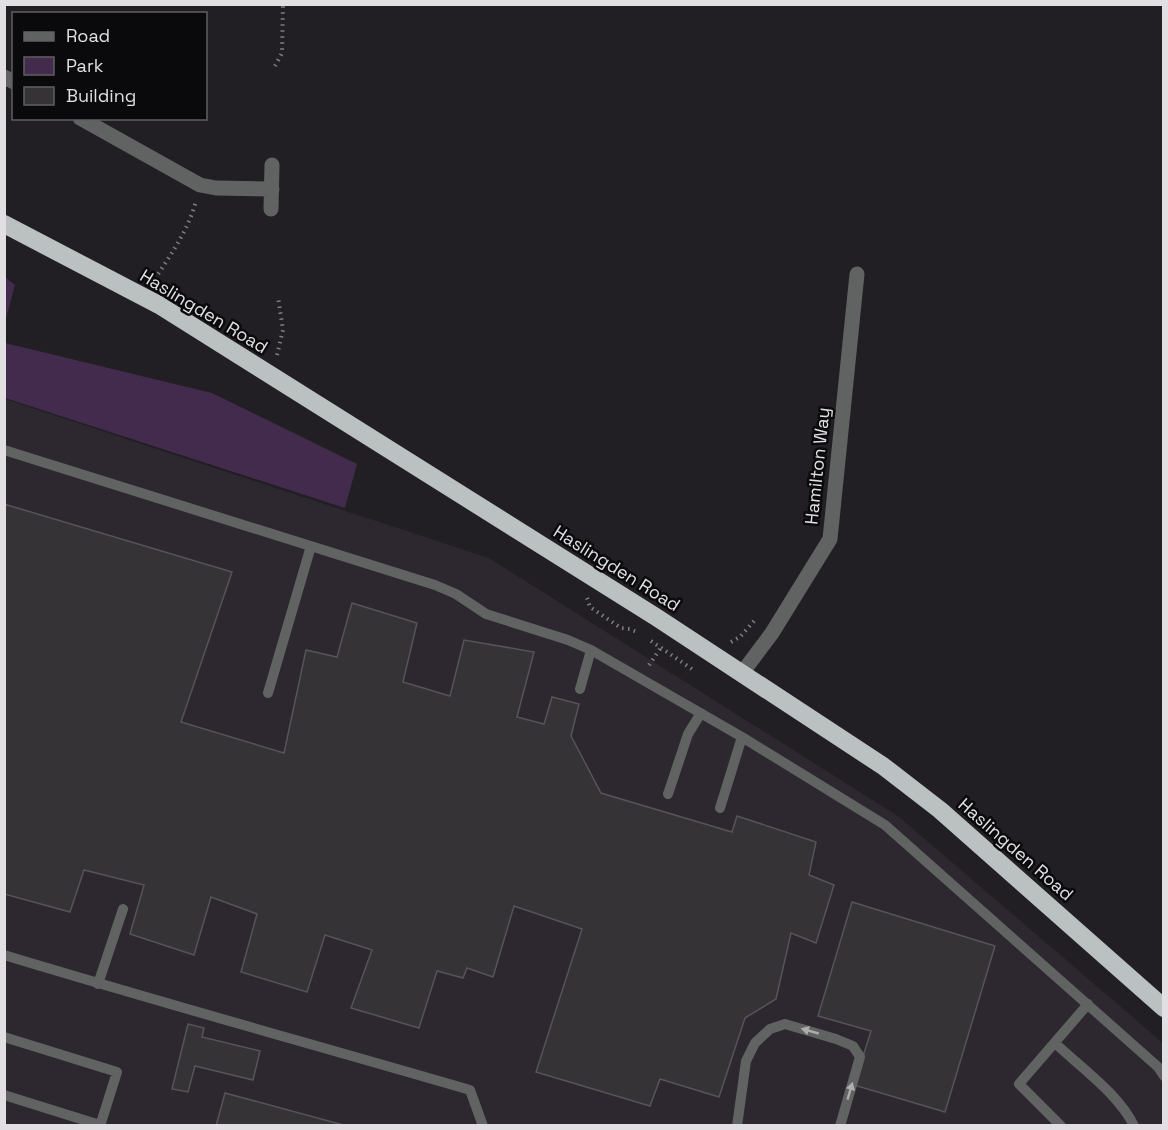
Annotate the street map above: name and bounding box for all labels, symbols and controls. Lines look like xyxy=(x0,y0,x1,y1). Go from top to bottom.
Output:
legend xyxy=(12,12,207,120)
text: Road xyxy=(66,24,110,47)
text: Park xyxy=(66,54,104,77)
text: Building xyxy=(66,84,136,107)
street label: Haslingden Road xyxy=(136,264,272,358)
street label: Hamilton Way xyxy=(799,406,835,526)
street label: Haslingden Road xyxy=(549,520,685,616)
street label: Haslingden Road xyxy=(954,793,1078,905)
one-way arrow xyxy=(801,1026,819,1036)
one-way arrow xyxy=(846,1082,855,1100)

